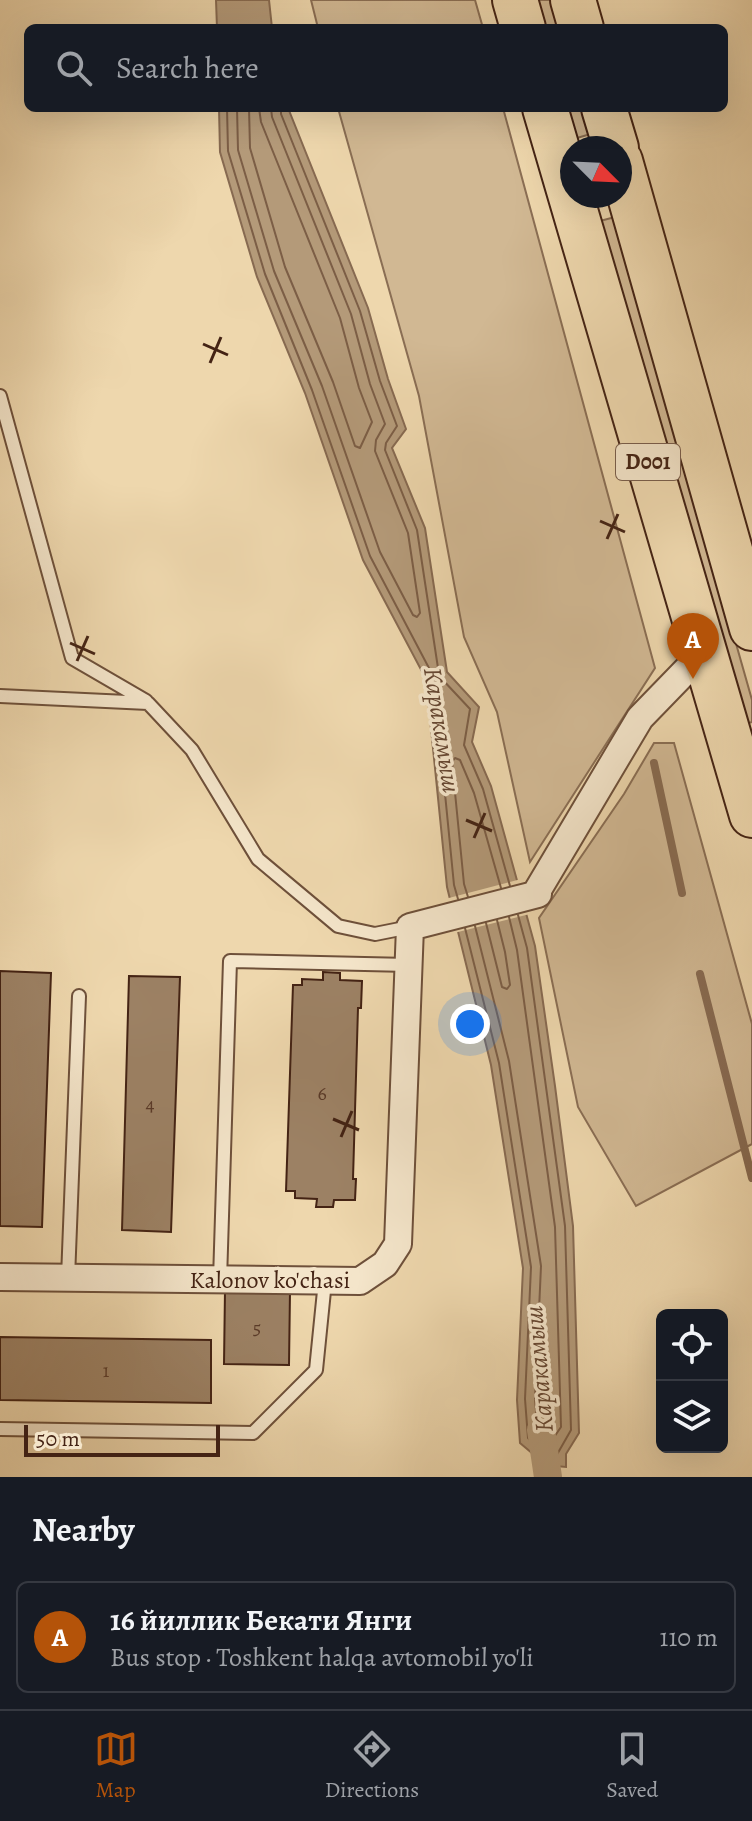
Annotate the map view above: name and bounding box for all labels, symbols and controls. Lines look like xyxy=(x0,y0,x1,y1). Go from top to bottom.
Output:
search box xyxy=(24,24,728,112)
icon: search xyxy=(52,46,96,90)
text: Search here xyxy=(116,48,259,88)
north arrow xyxy=(560,136,632,208)
road number: D001 xyxy=(616,444,680,480)
pin: A xyxy=(667,613,719,679)
water label: Каракамыш xyxy=(415,665,469,795)
your location xyxy=(450,1004,490,1044)
house number: 6 xyxy=(317,1080,327,1107)
house number: 4 xyxy=(145,1091,155,1118)
street label: Kalonov ko'chasi xyxy=(190,1264,350,1296)
water label: Каракамыш xyxy=(516,1304,562,1434)
map controls xyxy=(656,1309,728,1453)
button: locate xyxy=(656,1309,728,1381)
house number: 5 xyxy=(253,1314,261,1341)
house number: 1 xyxy=(103,1357,110,1384)
button: layers xyxy=(656,1381,728,1453)
scale bar xyxy=(24,1421,220,1457)
text: 50 m xyxy=(36,1424,80,1454)
text: Nearby xyxy=(32,1506,135,1553)
text: 16 йиллик Бекати Янги xyxy=(110,1600,412,1640)
text: A xyxy=(52,1620,68,1655)
text: 110 m xyxy=(660,1620,718,1655)
text: Bus stop · Toshkent halqa avtomobil yo'li xyxy=(110,1640,533,1675)
tab: Map xyxy=(94,1727,138,1805)
tab: Directions xyxy=(325,1727,419,1805)
tab: Saved xyxy=(606,1727,658,1805)

